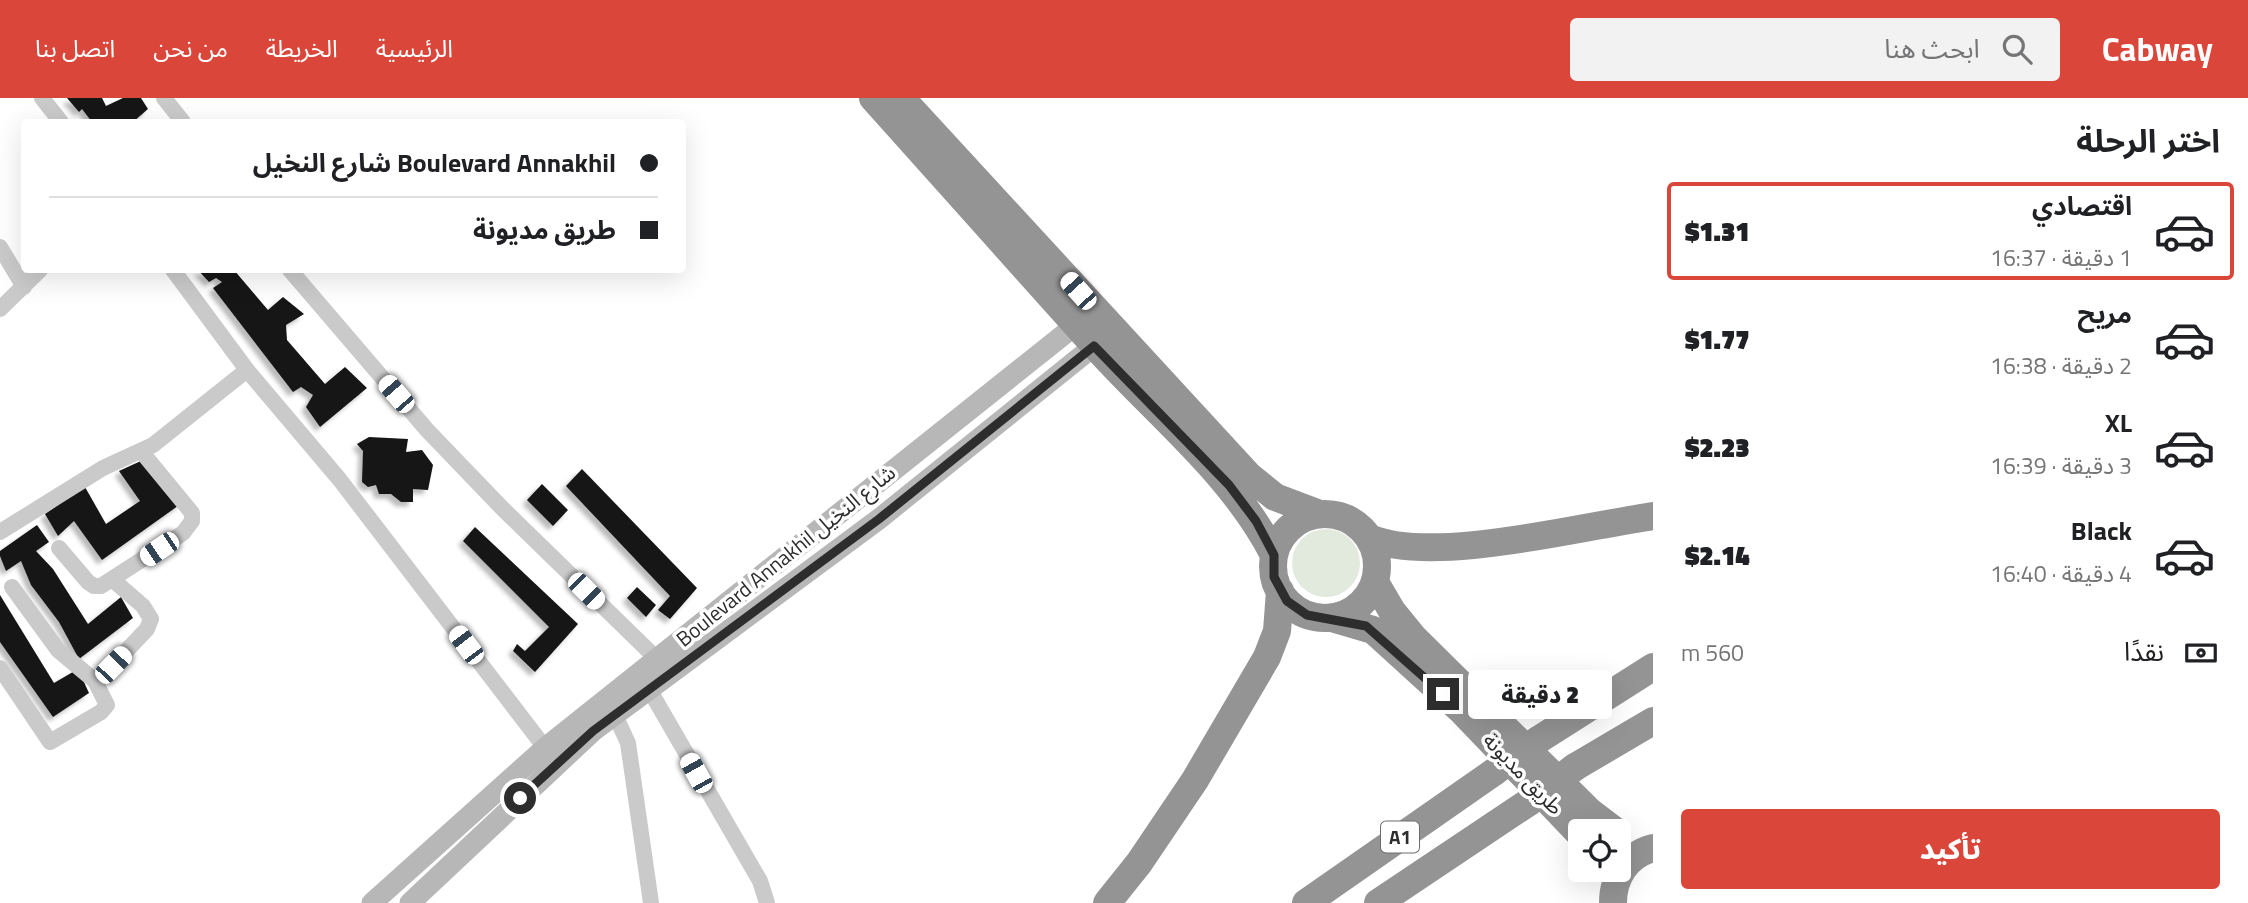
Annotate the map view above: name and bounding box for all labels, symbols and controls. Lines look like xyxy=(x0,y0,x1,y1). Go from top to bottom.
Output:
search box xyxy=(1570,18,2060,81)
text: Cabway xyxy=(2102,24,2213,74)
text: ابحث هنا xyxy=(1884,29,1980,68)
text: اتصل بنا xyxy=(35,30,115,66)
text: من نحن xyxy=(153,30,228,66)
text: الخريطة xyxy=(266,30,338,66)
text: الرئيسية xyxy=(376,30,453,66)
icon: search xyxy=(1998,30,2036,68)
text: اختر الرحلة xyxy=(2076,116,2220,164)
text: Boulevard Annakhil شارع النخيل xyxy=(253,143,616,182)
text: اقتصادي xyxy=(2032,186,2132,225)
icon: car xyxy=(2153,200,2216,263)
text: طريق مديونة xyxy=(473,210,616,249)
text: $1.31 xyxy=(1685,212,1750,251)
text: 1 دقيقة · 16:37 xyxy=(1990,240,2132,275)
car xyxy=(1057,268,1100,314)
text: مريح xyxy=(2077,294,2132,333)
icon: car xyxy=(2153,308,2216,371)
text: $1.77 xyxy=(1685,320,1750,359)
text: 2 دقيقة · 16:38 xyxy=(1990,348,2132,383)
car xyxy=(375,371,418,417)
text: XL xyxy=(2105,403,2132,442)
icon: car xyxy=(2153,416,2216,479)
text: $2.23 xyxy=(1685,428,1750,467)
text: 3 دقيقة · 16:39 xyxy=(1990,448,2132,483)
street label: Boulevard Annakhil شارع النخيل xyxy=(669,456,902,654)
text: Black xyxy=(2071,511,2132,550)
icon: car xyxy=(2153,524,2216,587)
car xyxy=(136,529,183,569)
text: $2.14 xyxy=(1685,536,1750,575)
text: 4 دقيقة · 16:40 xyxy=(1990,556,2132,591)
car xyxy=(564,569,609,613)
car xyxy=(445,622,488,668)
text: نقدًا xyxy=(2124,632,2164,671)
icon: cash xyxy=(2182,634,2220,672)
text: 560 m xyxy=(1681,635,1744,670)
car xyxy=(91,643,136,687)
callout: 2 دقيقة xyxy=(1468,670,1611,718)
text: 2 دقيقة xyxy=(1501,677,1579,712)
route end xyxy=(1427,678,1459,710)
street label: طريق مديونة xyxy=(1476,725,1571,822)
car xyxy=(677,750,716,796)
route start xyxy=(504,782,536,814)
button: تأكيد xyxy=(1681,809,2220,889)
map controls xyxy=(1568,819,1631,882)
button: locate xyxy=(1568,819,1631,882)
road number: A1 xyxy=(1381,822,1419,852)

